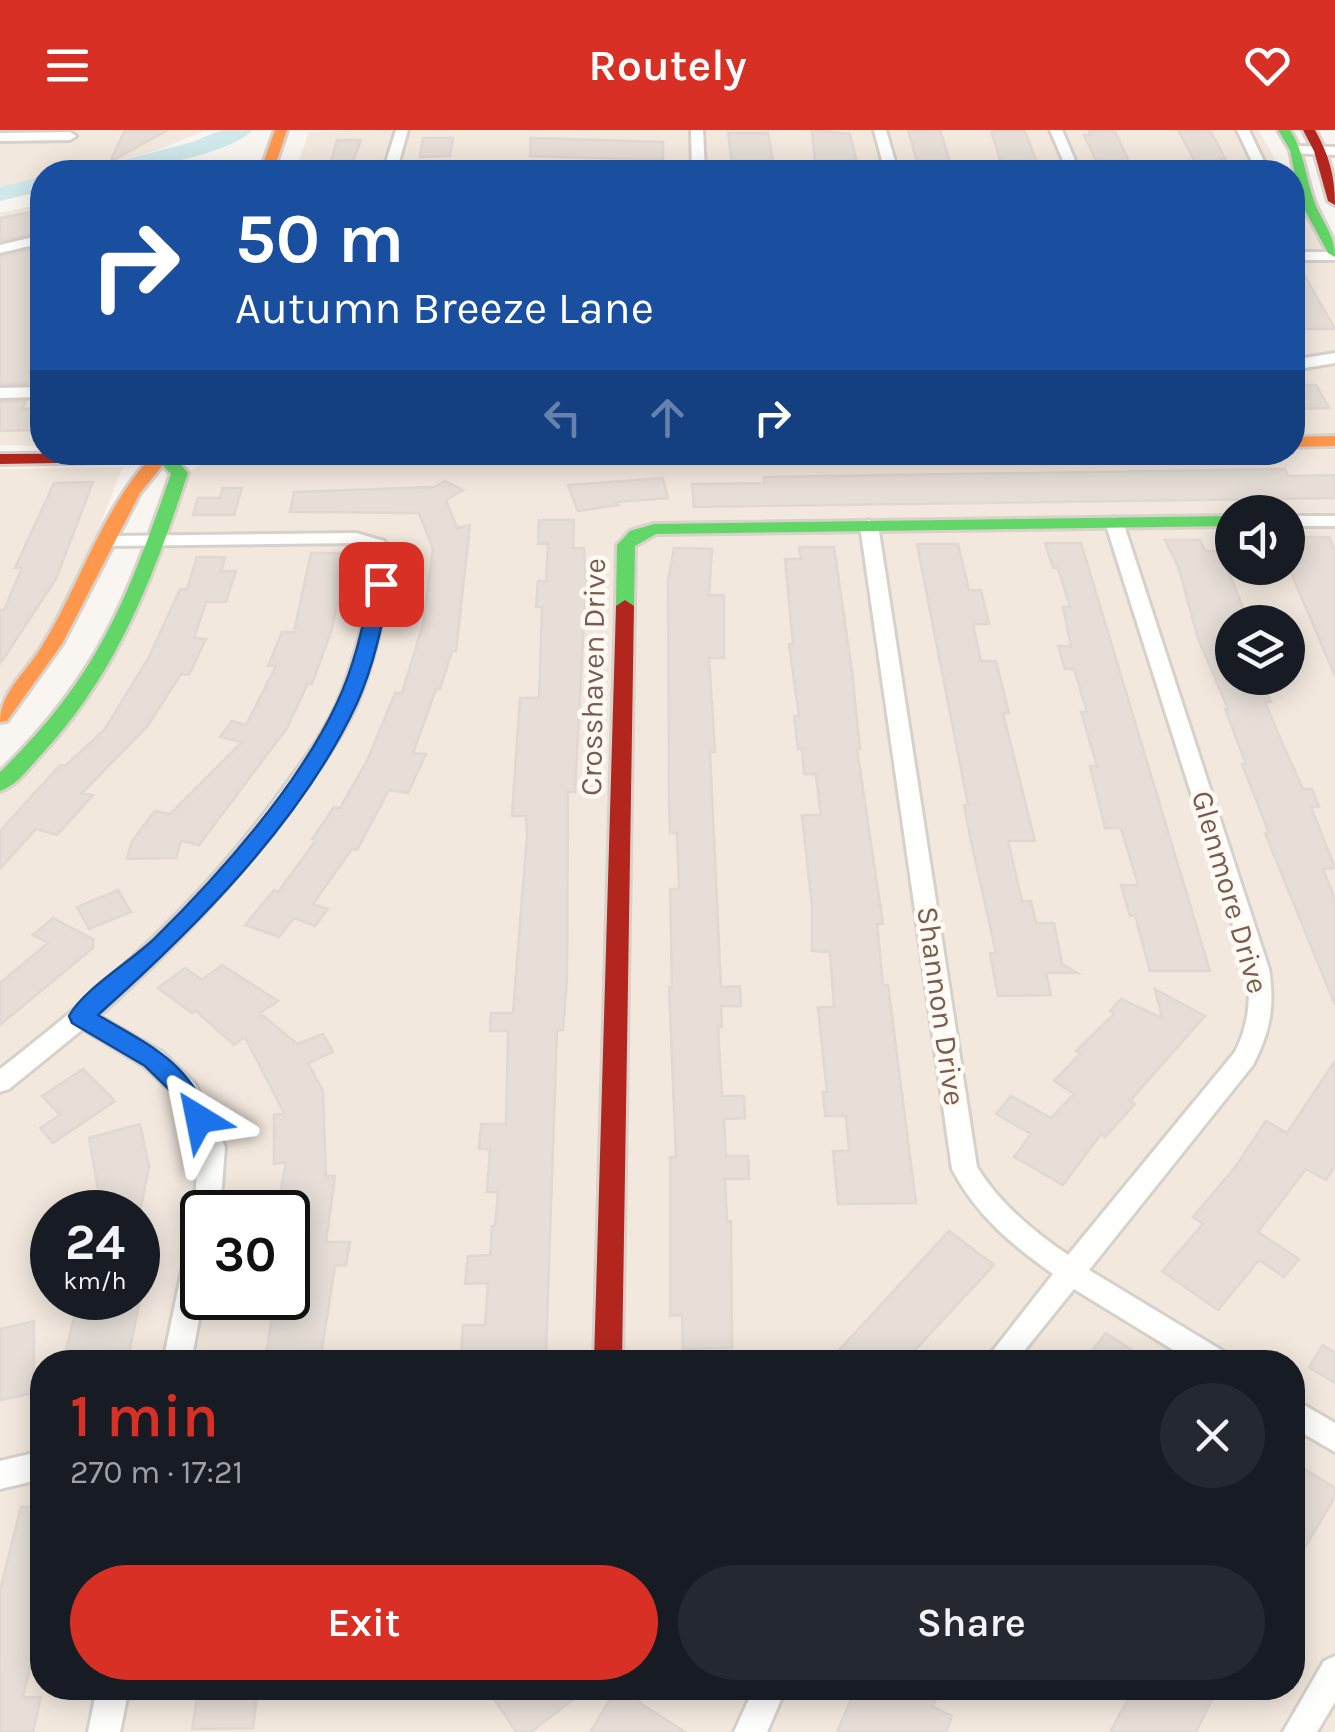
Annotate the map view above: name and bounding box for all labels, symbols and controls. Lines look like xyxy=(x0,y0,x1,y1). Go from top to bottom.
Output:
icon: menu xyxy=(40,38,95,93)
icon: heart xyxy=(1240,38,1295,93)
text: Routely xyxy=(588,39,747,91)
text: 50 m xyxy=(235,198,404,280)
icon: right xyxy=(70,200,200,330)
text: Autumn Breeze Lane xyxy=(235,282,654,334)
icon: left xyxy=(535,390,590,445)
icon: ahead xyxy=(640,390,695,445)
icon: right xyxy=(745,390,800,445)
map controls xyxy=(1215,495,1305,695)
button: sound xyxy=(1215,495,1305,585)
pin xyxy=(339,542,424,627)
icon: arrive xyxy=(354,557,409,612)
street label: Crosshaven Drive xyxy=(573,558,613,796)
button: layers xyxy=(1215,605,1305,695)
street label: Glenmore Drive xyxy=(1184,787,1276,997)
street label: Shannon Drive xyxy=(909,904,973,1108)
position arrow xyxy=(147,1067,251,1171)
speed limit sign: 30 xyxy=(180,1190,310,1320)
text: 24 xyxy=(65,1213,125,1272)
text: km/h xyxy=(63,1266,127,1295)
text: 1 min xyxy=(70,1381,219,1451)
button: close xyxy=(1160,1383,1265,1488)
text: 270 m · 17:21 xyxy=(70,1454,243,1491)
button: Exit xyxy=(70,1565,658,1680)
button: Share xyxy=(678,1565,1265,1680)

